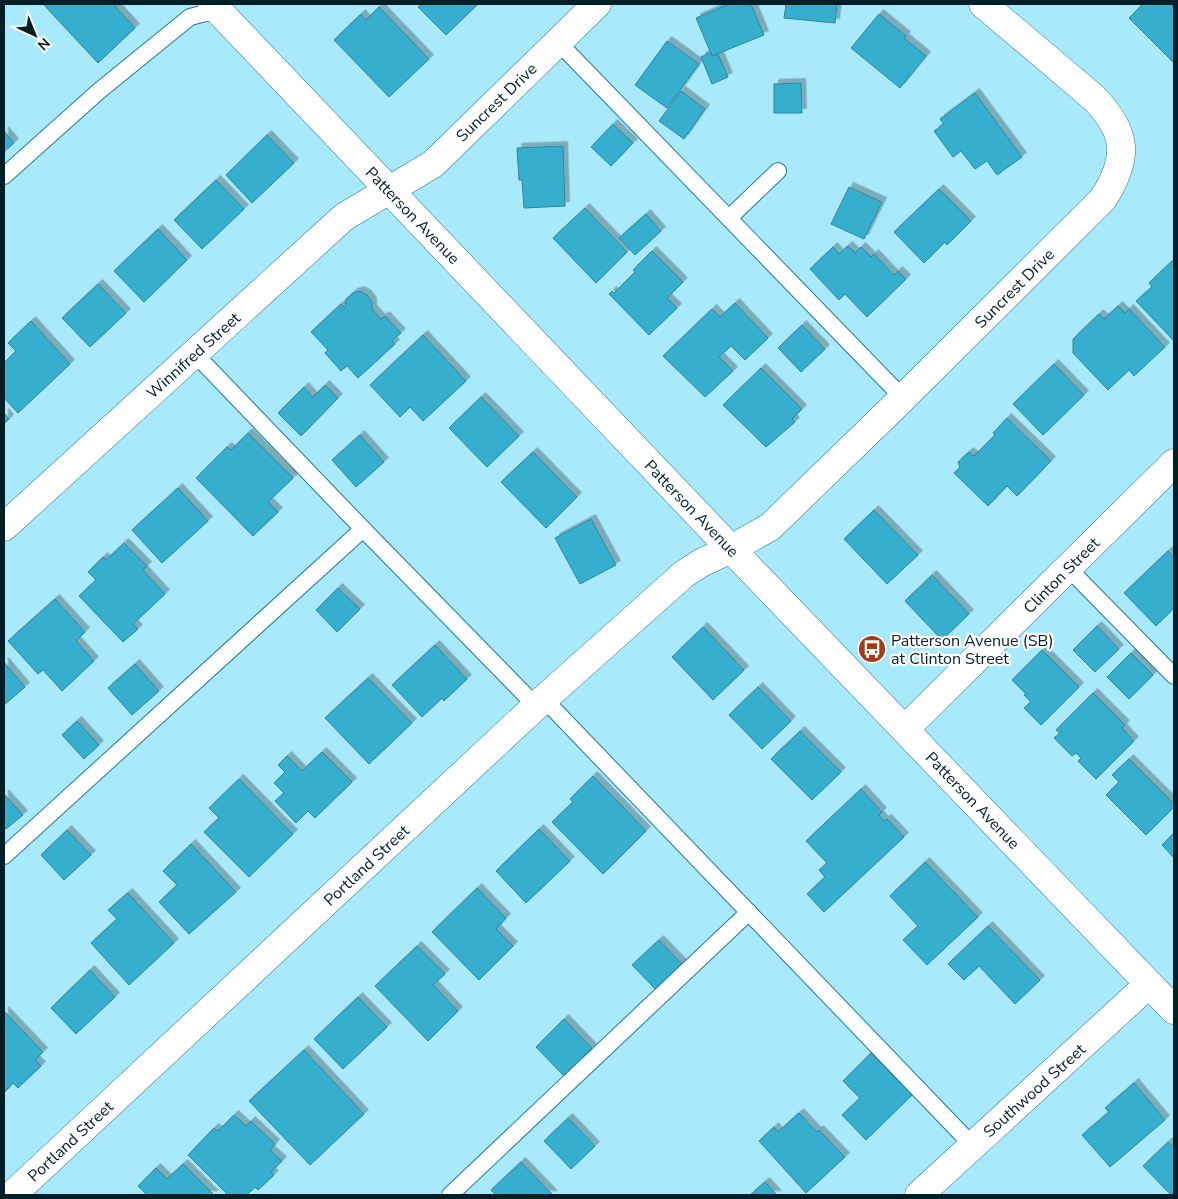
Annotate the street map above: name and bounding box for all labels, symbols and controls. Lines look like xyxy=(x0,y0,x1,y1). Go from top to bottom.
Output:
north arrow xyxy=(10,10,60,60)
text: N xyxy=(33,34,54,54)
street label: Suncrest Drive xyxy=(451,58,542,147)
street label: Patterson Avenue xyxy=(360,162,464,269)
street label: Suncrest Drive xyxy=(970,244,1060,334)
street label: Winnifred Street xyxy=(142,307,246,404)
street label: Patterson Avenue xyxy=(639,455,743,562)
street label: Clinton Street xyxy=(1019,532,1105,619)
place label: Patterson Avenue (SB) at Clinton Street xyxy=(891,630,1053,670)
bus stop icon: Patterson Avenue (SB) at Clinton Street xyxy=(857,634,887,664)
street label: Patterson Avenue xyxy=(920,747,1024,854)
street label: Portland Street xyxy=(319,820,415,911)
street label: Southwood Street xyxy=(979,1039,1091,1143)
street label: Portland Street xyxy=(23,1096,119,1187)

